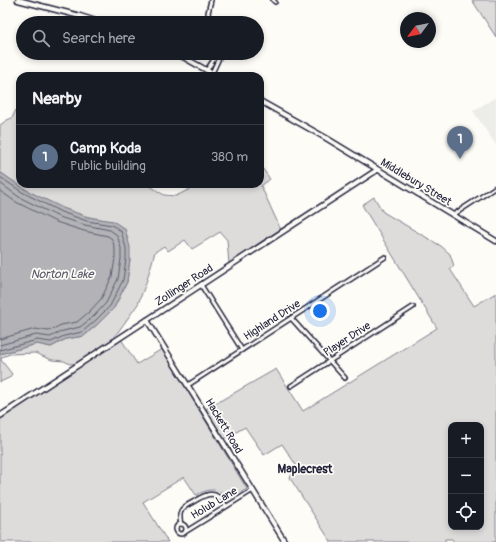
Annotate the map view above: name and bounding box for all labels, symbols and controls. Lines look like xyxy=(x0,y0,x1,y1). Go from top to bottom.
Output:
north arrow xyxy=(400,12,436,48)
search box xyxy=(16,16,264,60)
icon: search xyxy=(30,27,52,49)
text: Search here xyxy=(62,29,135,48)
text: Nearby xyxy=(32,88,81,109)
pin: 1 xyxy=(447,126,473,159)
text: Camp Koda xyxy=(70,139,141,158)
text: 1 xyxy=(42,149,48,165)
text: 380 m xyxy=(211,149,248,165)
street label: Middlebury Street xyxy=(378,156,454,209)
text: Public building xyxy=(70,158,146,174)
street label: Zollinger Road xyxy=(153,261,215,309)
water label: Norton Lake xyxy=(31,267,94,282)
street label: Highland Drive xyxy=(241,297,303,343)
your location xyxy=(310,301,330,321)
street label: Player Drive xyxy=(321,319,374,359)
street label: Hackett Road xyxy=(203,396,245,456)
map controls xyxy=(448,422,484,530)
button: + xyxy=(448,422,484,458)
button: − xyxy=(448,458,484,494)
district label: Maplecrest xyxy=(278,462,334,477)
street label: Holub Lane xyxy=(189,484,240,522)
button: locate xyxy=(448,494,484,530)

